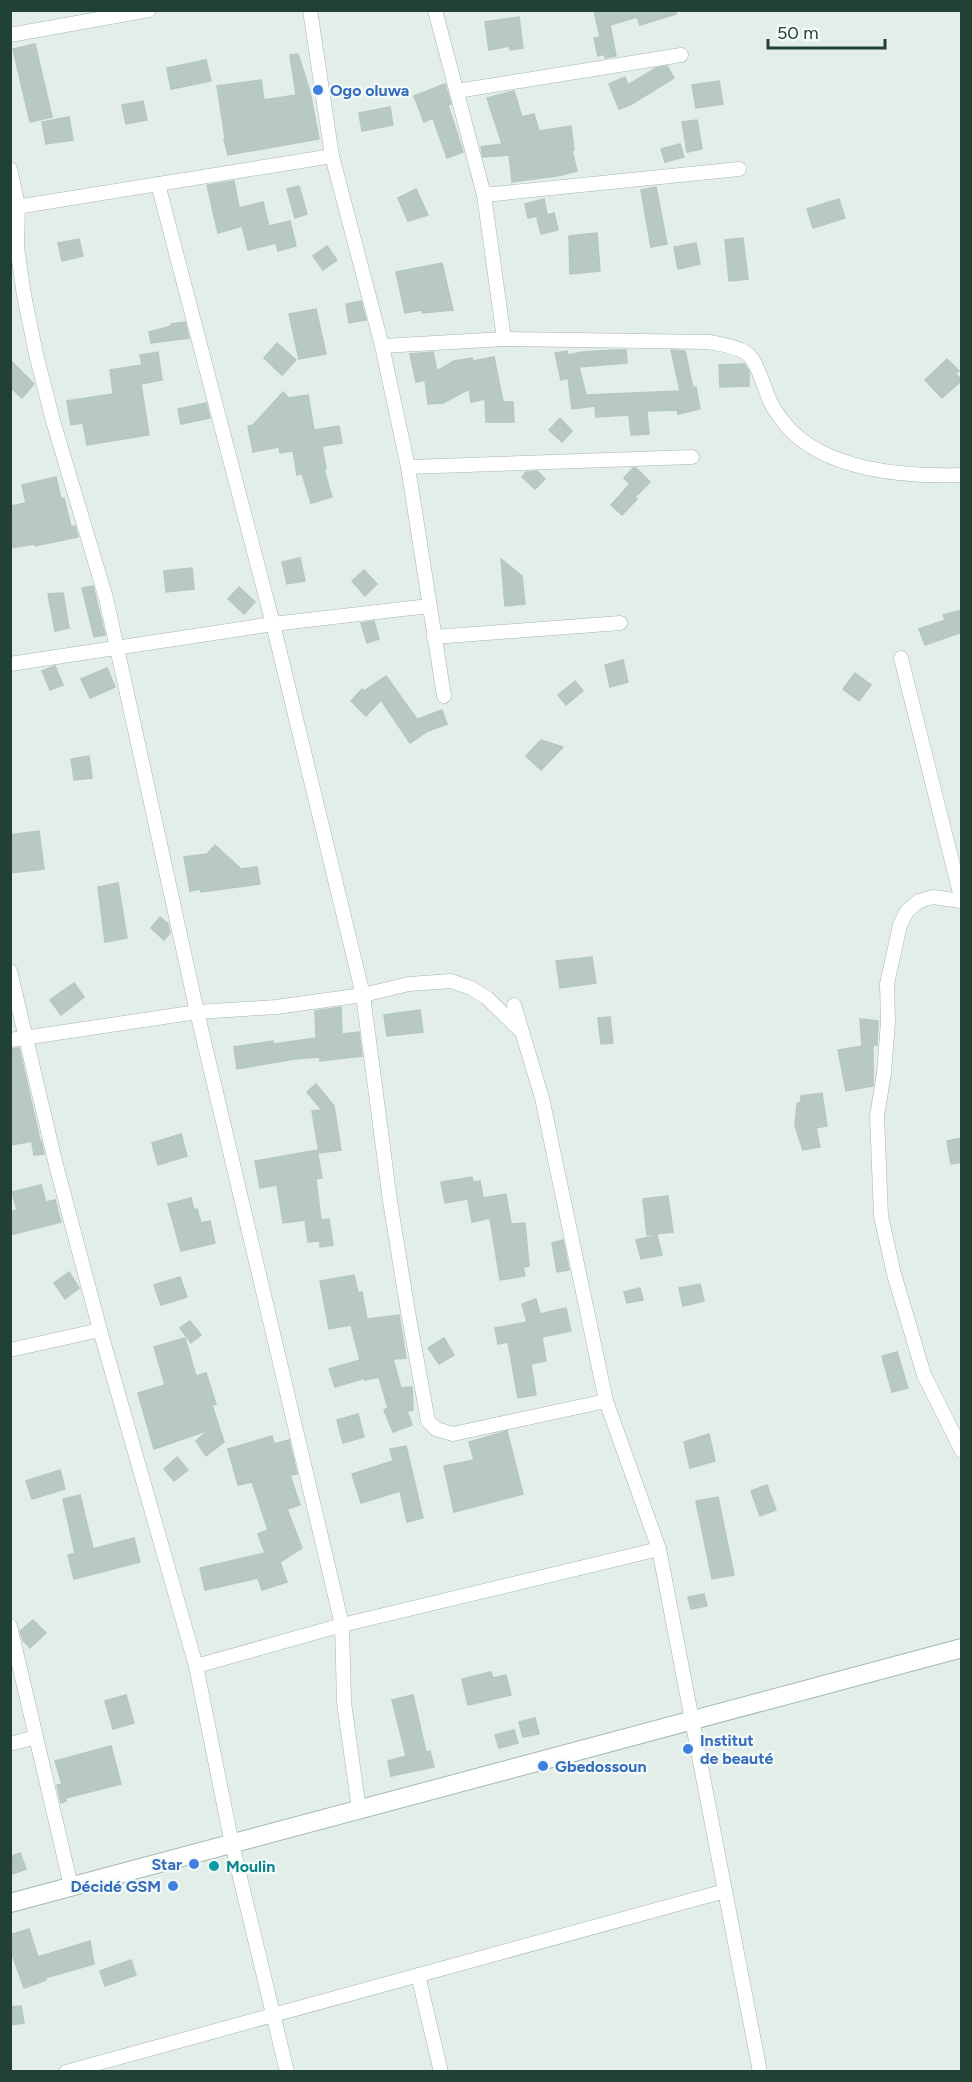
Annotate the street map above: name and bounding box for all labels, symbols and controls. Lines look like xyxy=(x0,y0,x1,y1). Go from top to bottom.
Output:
scale bar xyxy=(768,12,885,50)
text: 50 m xyxy=(777,22,819,44)
place label: Ogo oluwa xyxy=(330,81,409,100)
marker: Ogo oluwa xyxy=(311,83,325,97)
place label: Institut de beauté xyxy=(700,1731,773,1768)
marker: Institut de beauté xyxy=(681,1742,695,1756)
place label: Gbedossoun xyxy=(555,1757,646,1776)
marker: Gbedossoun xyxy=(536,1759,550,1773)
place label: Star xyxy=(151,1855,182,1874)
marker: Star xyxy=(187,1857,201,1871)
place label: Moulin xyxy=(226,1857,275,1876)
marker: Moulin xyxy=(207,1859,221,1873)
place label: Décidé GSM xyxy=(70,1877,161,1896)
marker: Décidé GSM xyxy=(166,1879,180,1893)

